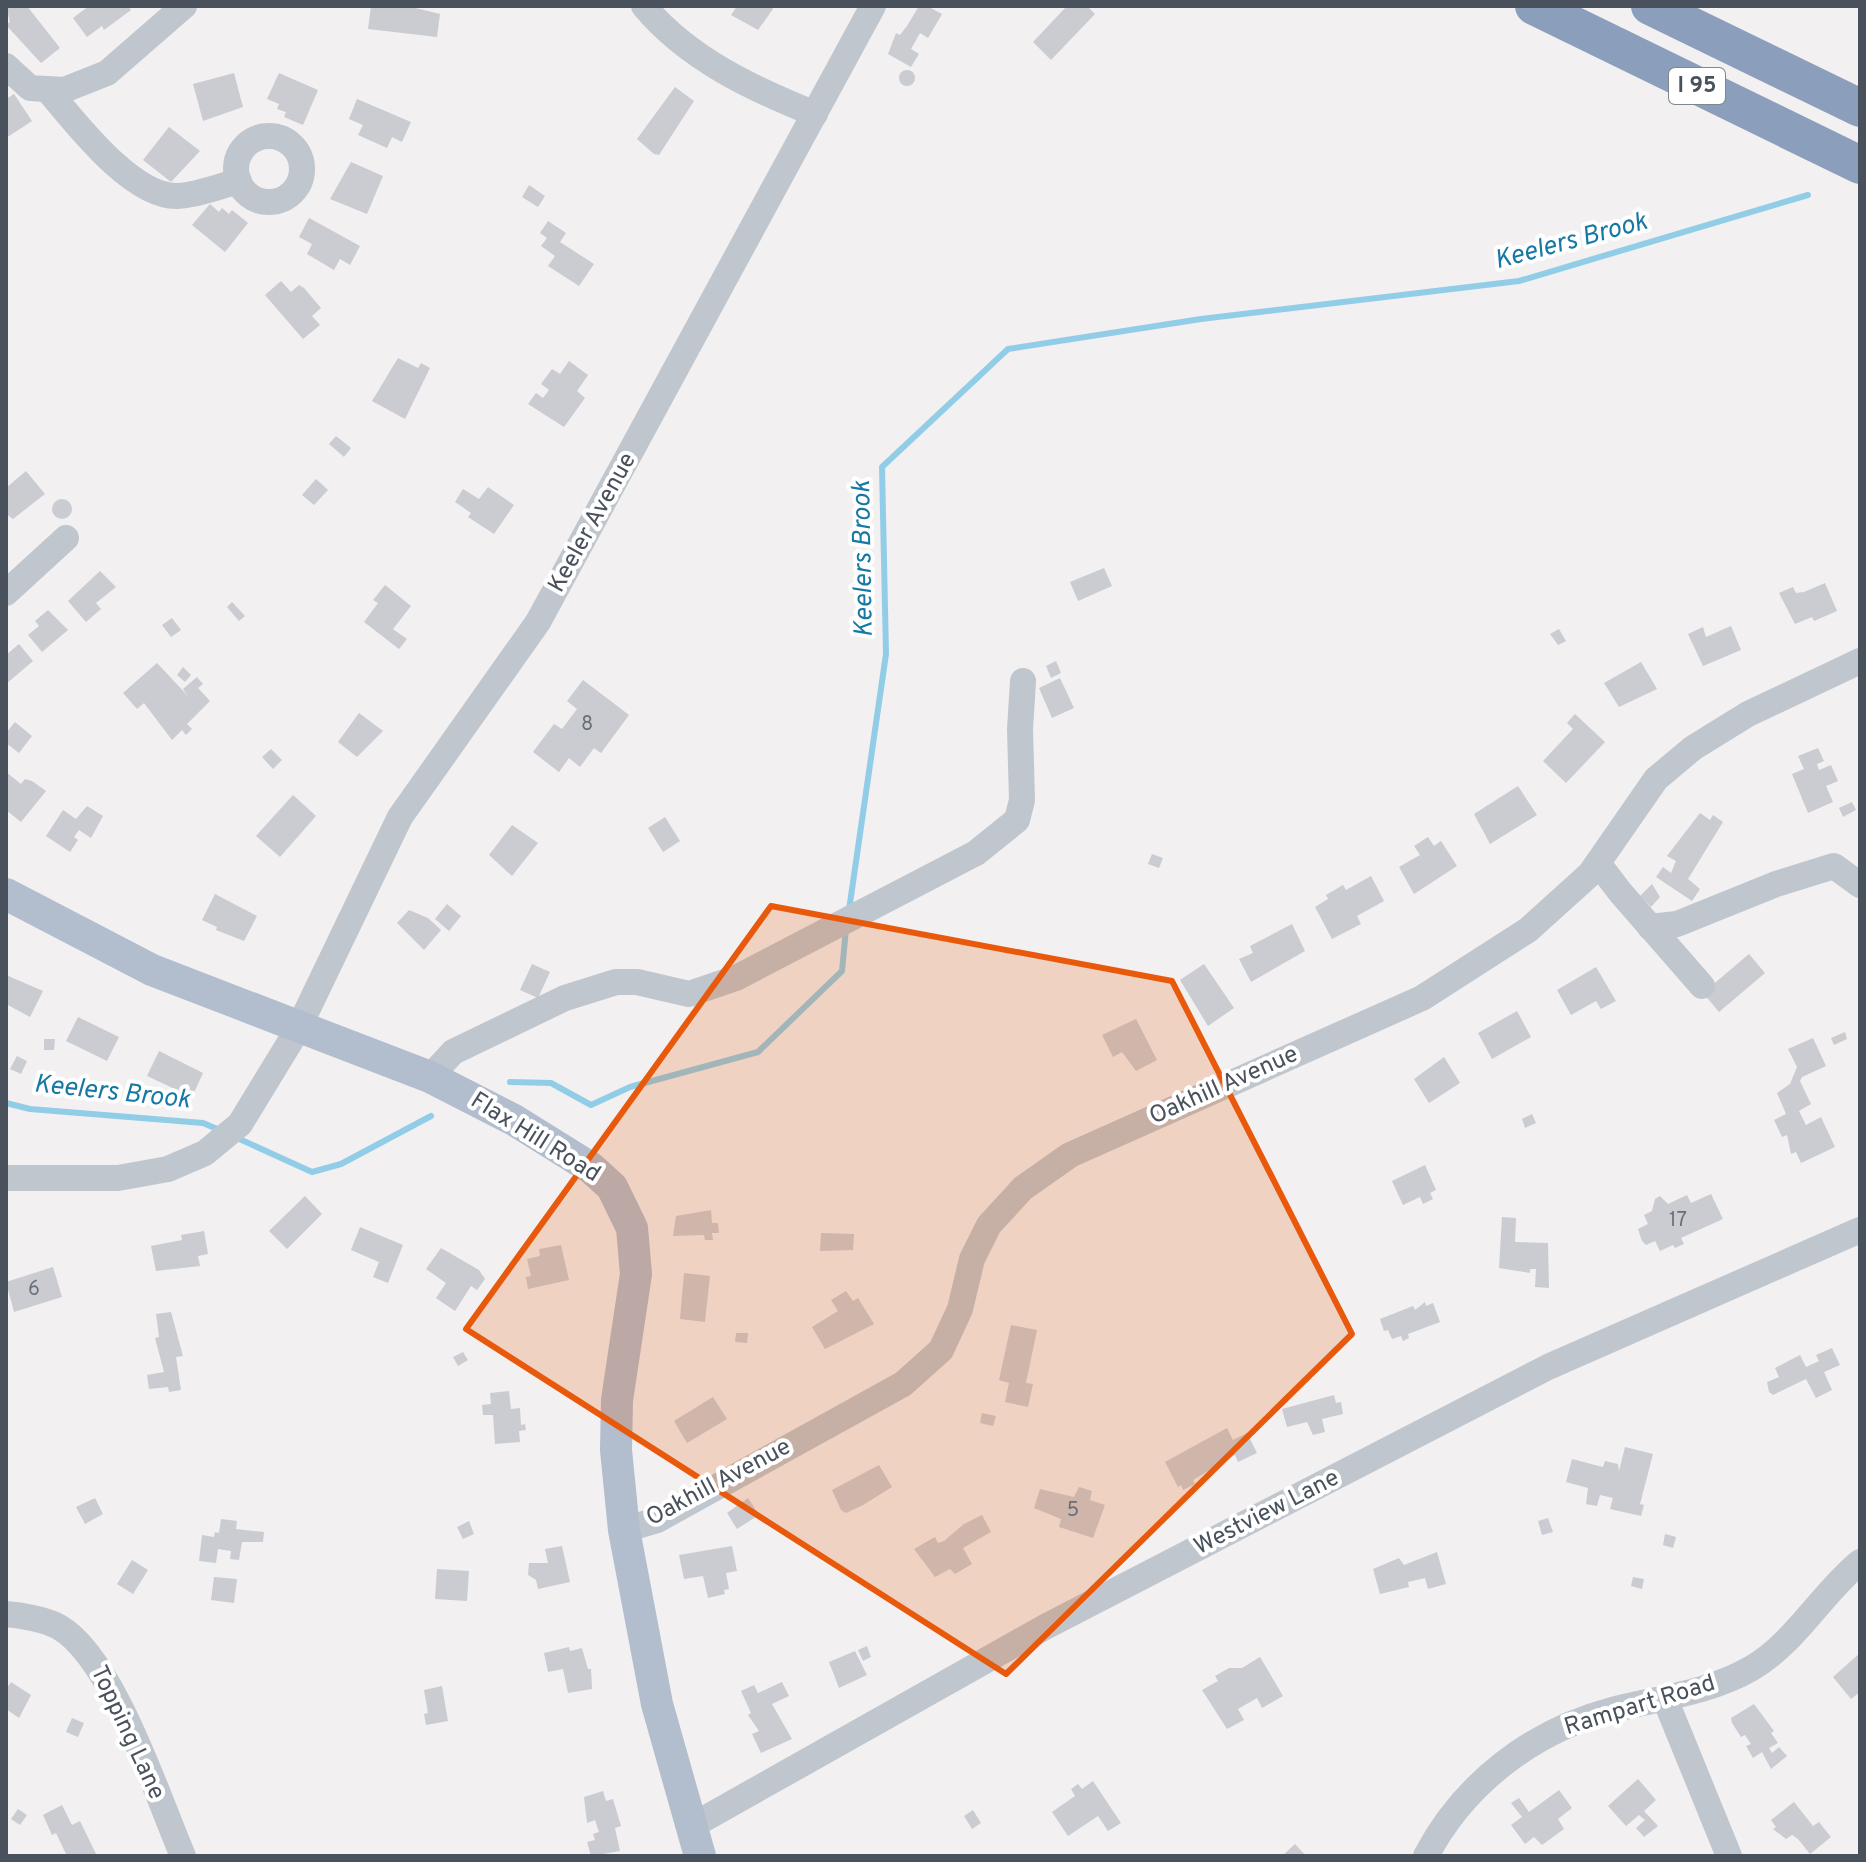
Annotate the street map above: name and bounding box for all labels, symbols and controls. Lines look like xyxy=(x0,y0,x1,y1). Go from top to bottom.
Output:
road number: I 95 xyxy=(1669,68,1725,104)
water label: Keelers Brook xyxy=(1491,206,1652,278)
street label: Keeler Avenue xyxy=(542,448,644,598)
water label: Keelers Brook xyxy=(846,479,882,638)
house number: 8 xyxy=(581,712,593,738)
street label: Oakhill Avenue xyxy=(1145,1040,1303,1132)
water label: Keelers Brook xyxy=(32,1068,193,1118)
street label: Flax Hill Road xyxy=(465,1086,605,1190)
house number: 17 xyxy=(1669,1208,1687,1234)
house number: 6 xyxy=(28,1277,40,1303)
street label: Oakhill Avenue xyxy=(642,1432,796,1534)
street label: Westview Lane xyxy=(1189,1464,1345,1562)
house number: 5 xyxy=(1067,1498,1079,1524)
street label: Topping Lane xyxy=(83,1661,171,1805)
street label: Rampart Road xyxy=(1561,1669,1719,1743)

